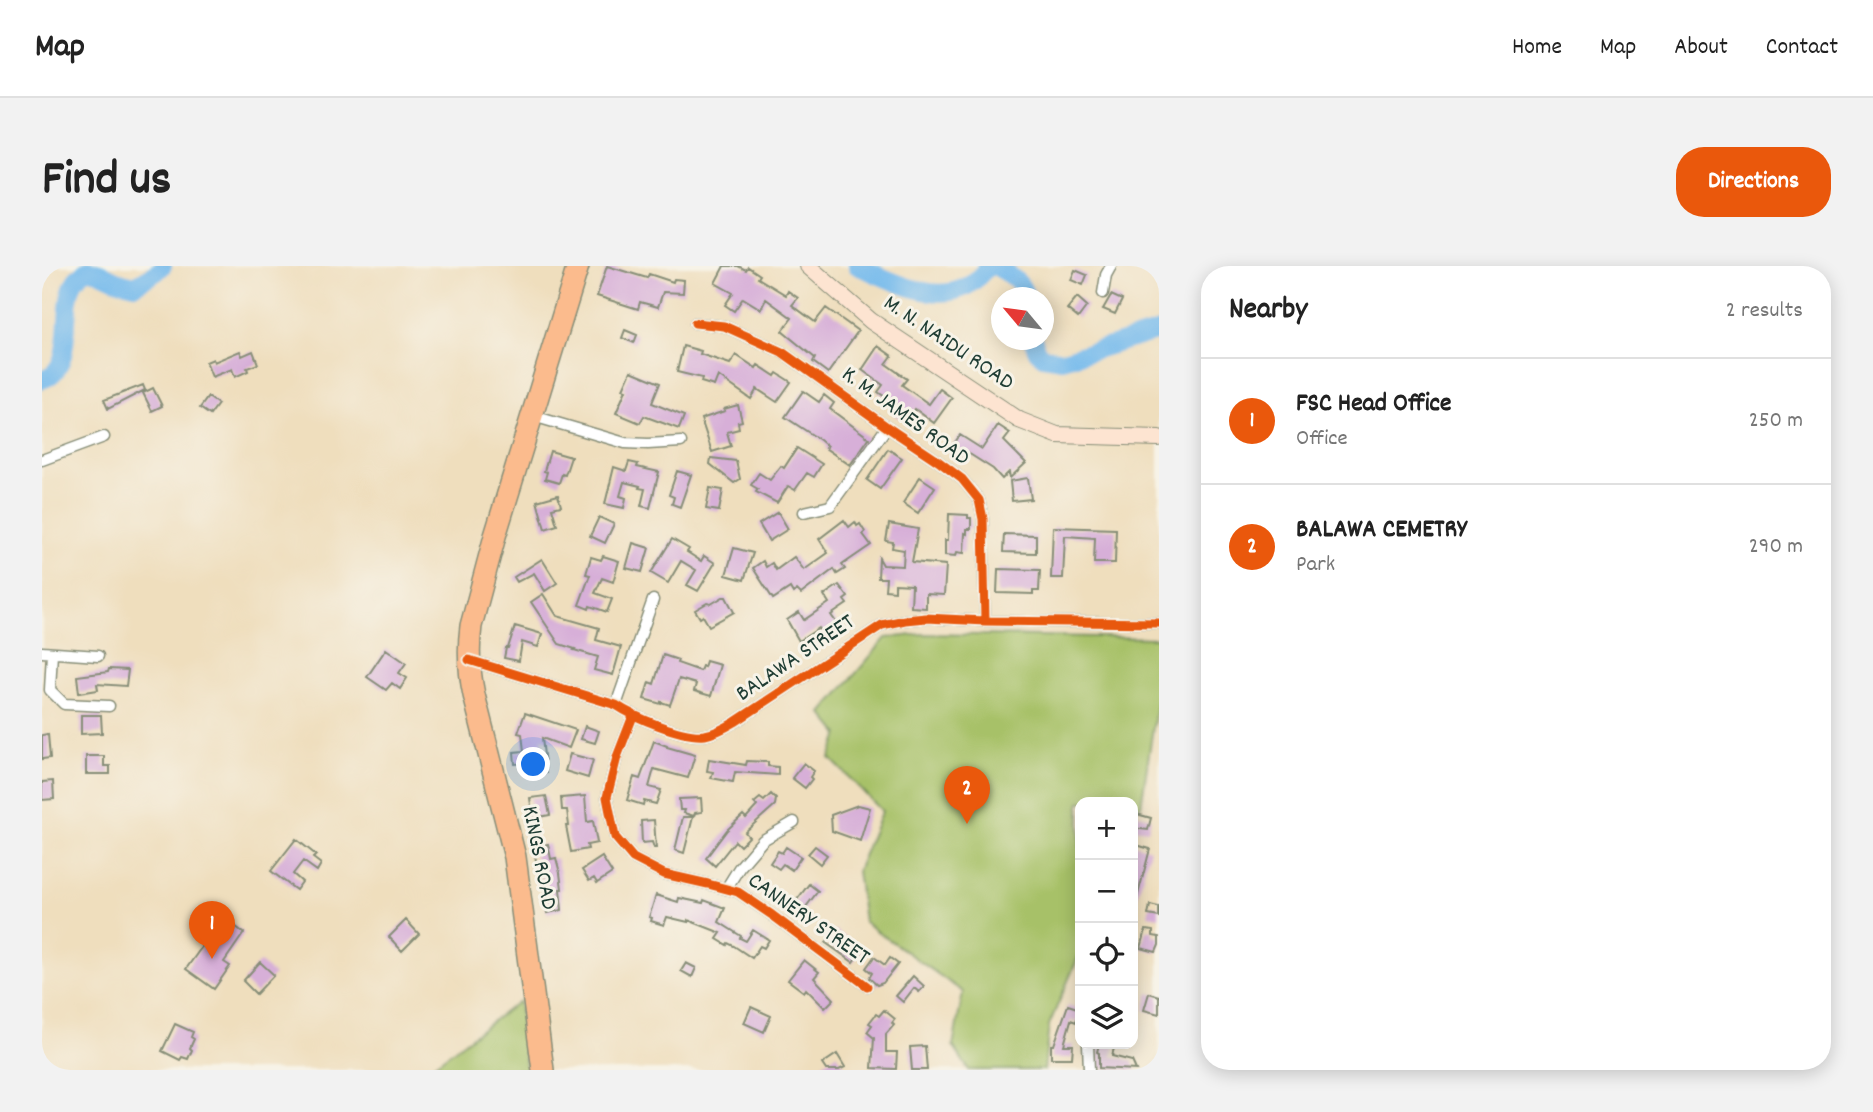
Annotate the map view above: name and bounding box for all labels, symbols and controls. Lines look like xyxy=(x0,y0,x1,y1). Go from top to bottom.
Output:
text: Map xyxy=(35,25,85,72)
text: Home xyxy=(1512,31,1562,65)
text: Map xyxy=(1600,31,1636,65)
text: About xyxy=(1674,31,1728,65)
text: Contact xyxy=(1766,31,1838,65)
text: Find us xyxy=(42,147,171,217)
button: Directions xyxy=(1676,147,1831,217)
north arrow xyxy=(991,287,1054,350)
street label: M. N. NAIDU ROAD xyxy=(876,288,1020,400)
text: Nearby xyxy=(1229,290,1307,333)
text: 2 results xyxy=(1726,295,1803,328)
street label: K. M. JAMES ROAD xyxy=(834,359,976,475)
text: FSC Head Office xyxy=(1296,386,1451,423)
text: 1 xyxy=(1249,405,1255,438)
text: 250 m xyxy=(1749,405,1803,438)
text: Office xyxy=(1296,423,1348,456)
text: BALAWA CEMETRY xyxy=(1296,512,1467,549)
text: 2 xyxy=(1247,531,1257,564)
text: 290 m xyxy=(1749,531,1803,564)
text: Park xyxy=(1296,549,1335,582)
street label: BALAWA STREET xyxy=(730,607,862,711)
your location xyxy=(516,747,550,781)
pin: 2 xyxy=(944,766,990,824)
map controls xyxy=(1075,797,1138,1049)
button: + xyxy=(1075,797,1138,860)
street label: KINGS ROAD xyxy=(512,803,564,913)
button: − xyxy=(1075,860,1138,923)
street label: CANNERY STREET xyxy=(740,866,876,974)
pin: 1 xyxy=(189,901,235,959)
button: locate xyxy=(1075,923,1138,986)
button: layers xyxy=(1075,986,1138,1049)

